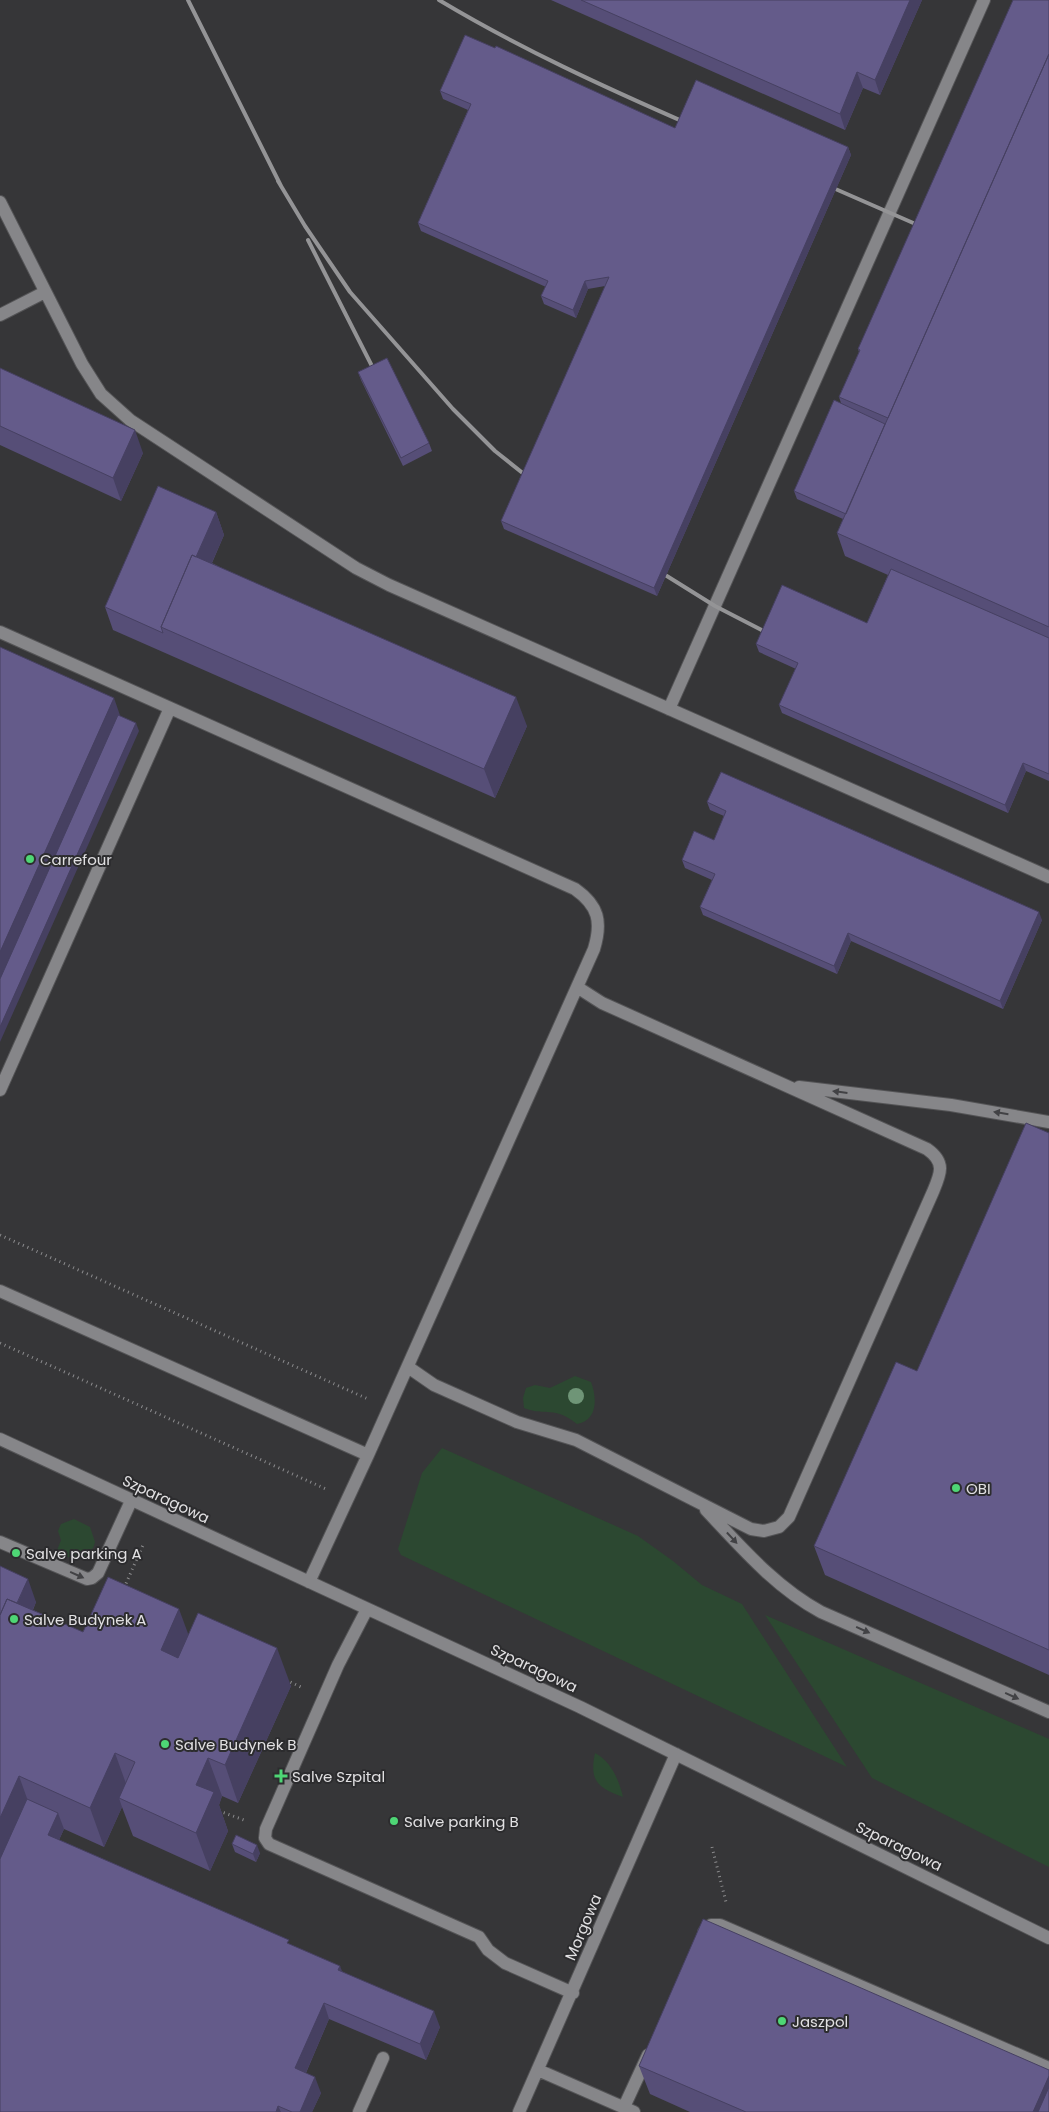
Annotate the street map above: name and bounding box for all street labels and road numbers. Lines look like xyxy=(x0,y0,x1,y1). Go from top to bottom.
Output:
street label: Szparagowa xyxy=(119,1470,213,1528)
street label: Szparagowa xyxy=(487,1639,581,1697)
street label: Szparagowa xyxy=(852,1816,946,1876)
street label: Morgowa xyxy=(560,1891,606,1963)

